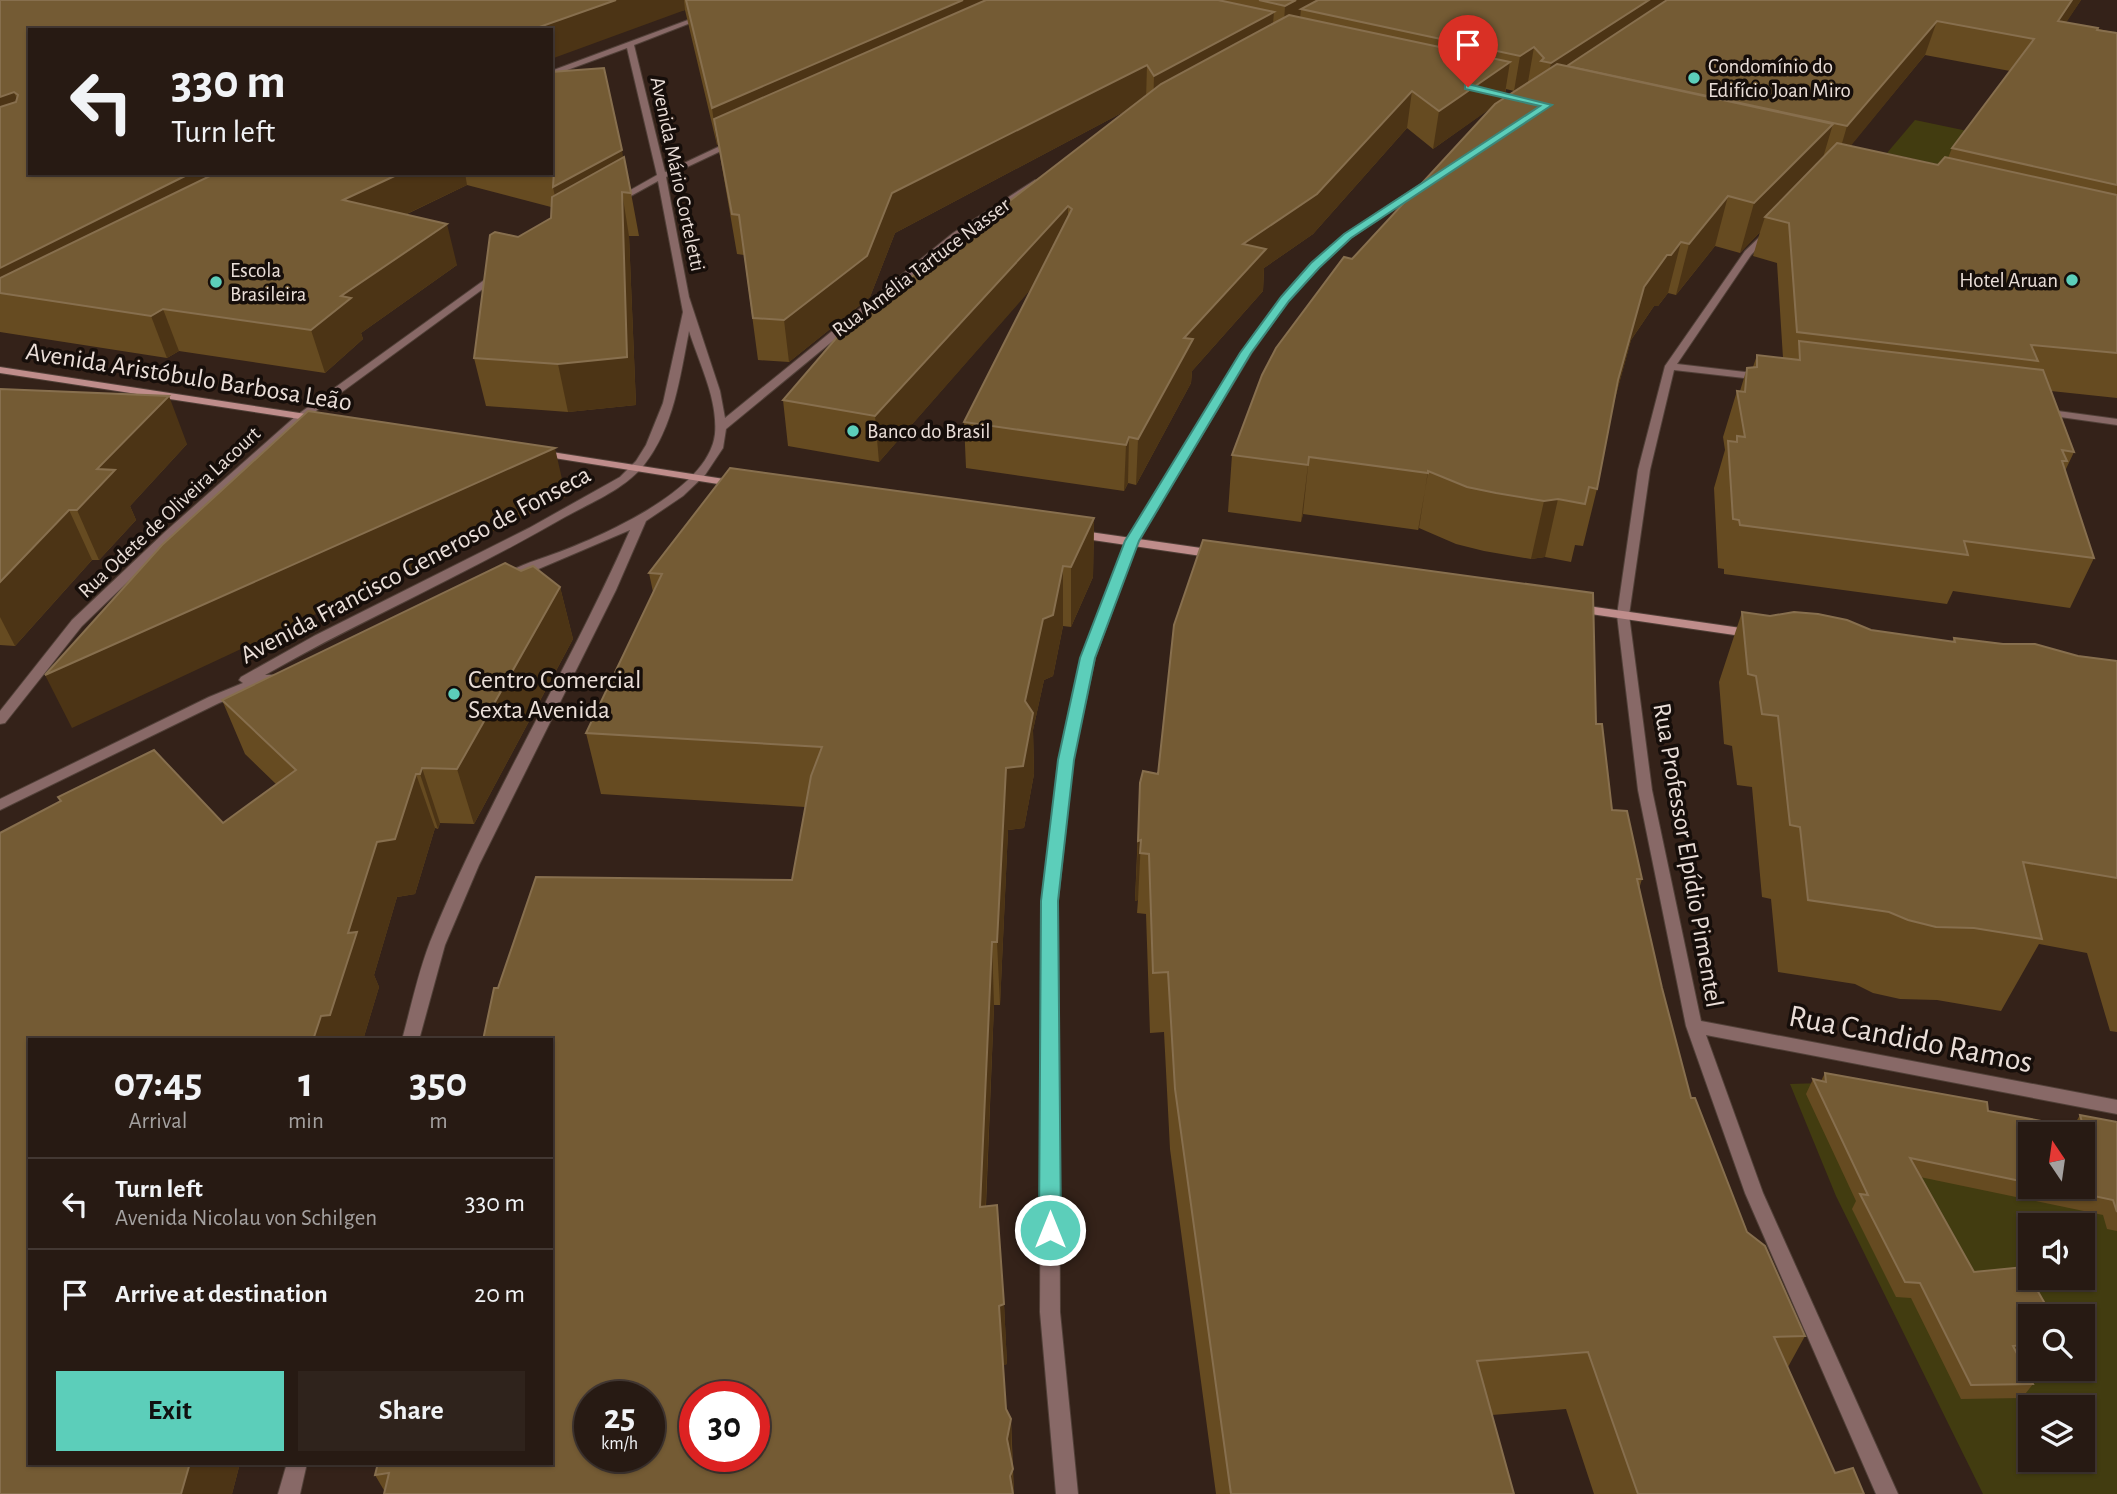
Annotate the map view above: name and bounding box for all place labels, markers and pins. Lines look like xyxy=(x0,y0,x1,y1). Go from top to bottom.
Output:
pin xyxy=(1438,15,1498,87)
place label: Condomínio do Edifício Joan Miro xyxy=(1708,56,1851,101)
marker: Condomínio do Edifício Joan Miro xyxy=(1686,70,1702,86)
place label: Escola Brasileira xyxy=(230,260,307,305)
place label: Hotel Aruan xyxy=(1959,270,2058,291)
marker: Hotel Aruan xyxy=(2064,272,2080,288)
marker: Escola Brasileira xyxy=(208,274,224,290)
place label: Banco do Brasil xyxy=(867,421,991,442)
marker: Banco do Brasil xyxy=(845,423,861,439)
place label: Centro Comercial Sexta Avenida xyxy=(468,667,642,723)
marker: Centro Comercial Sexta Avenida xyxy=(446,686,462,702)

